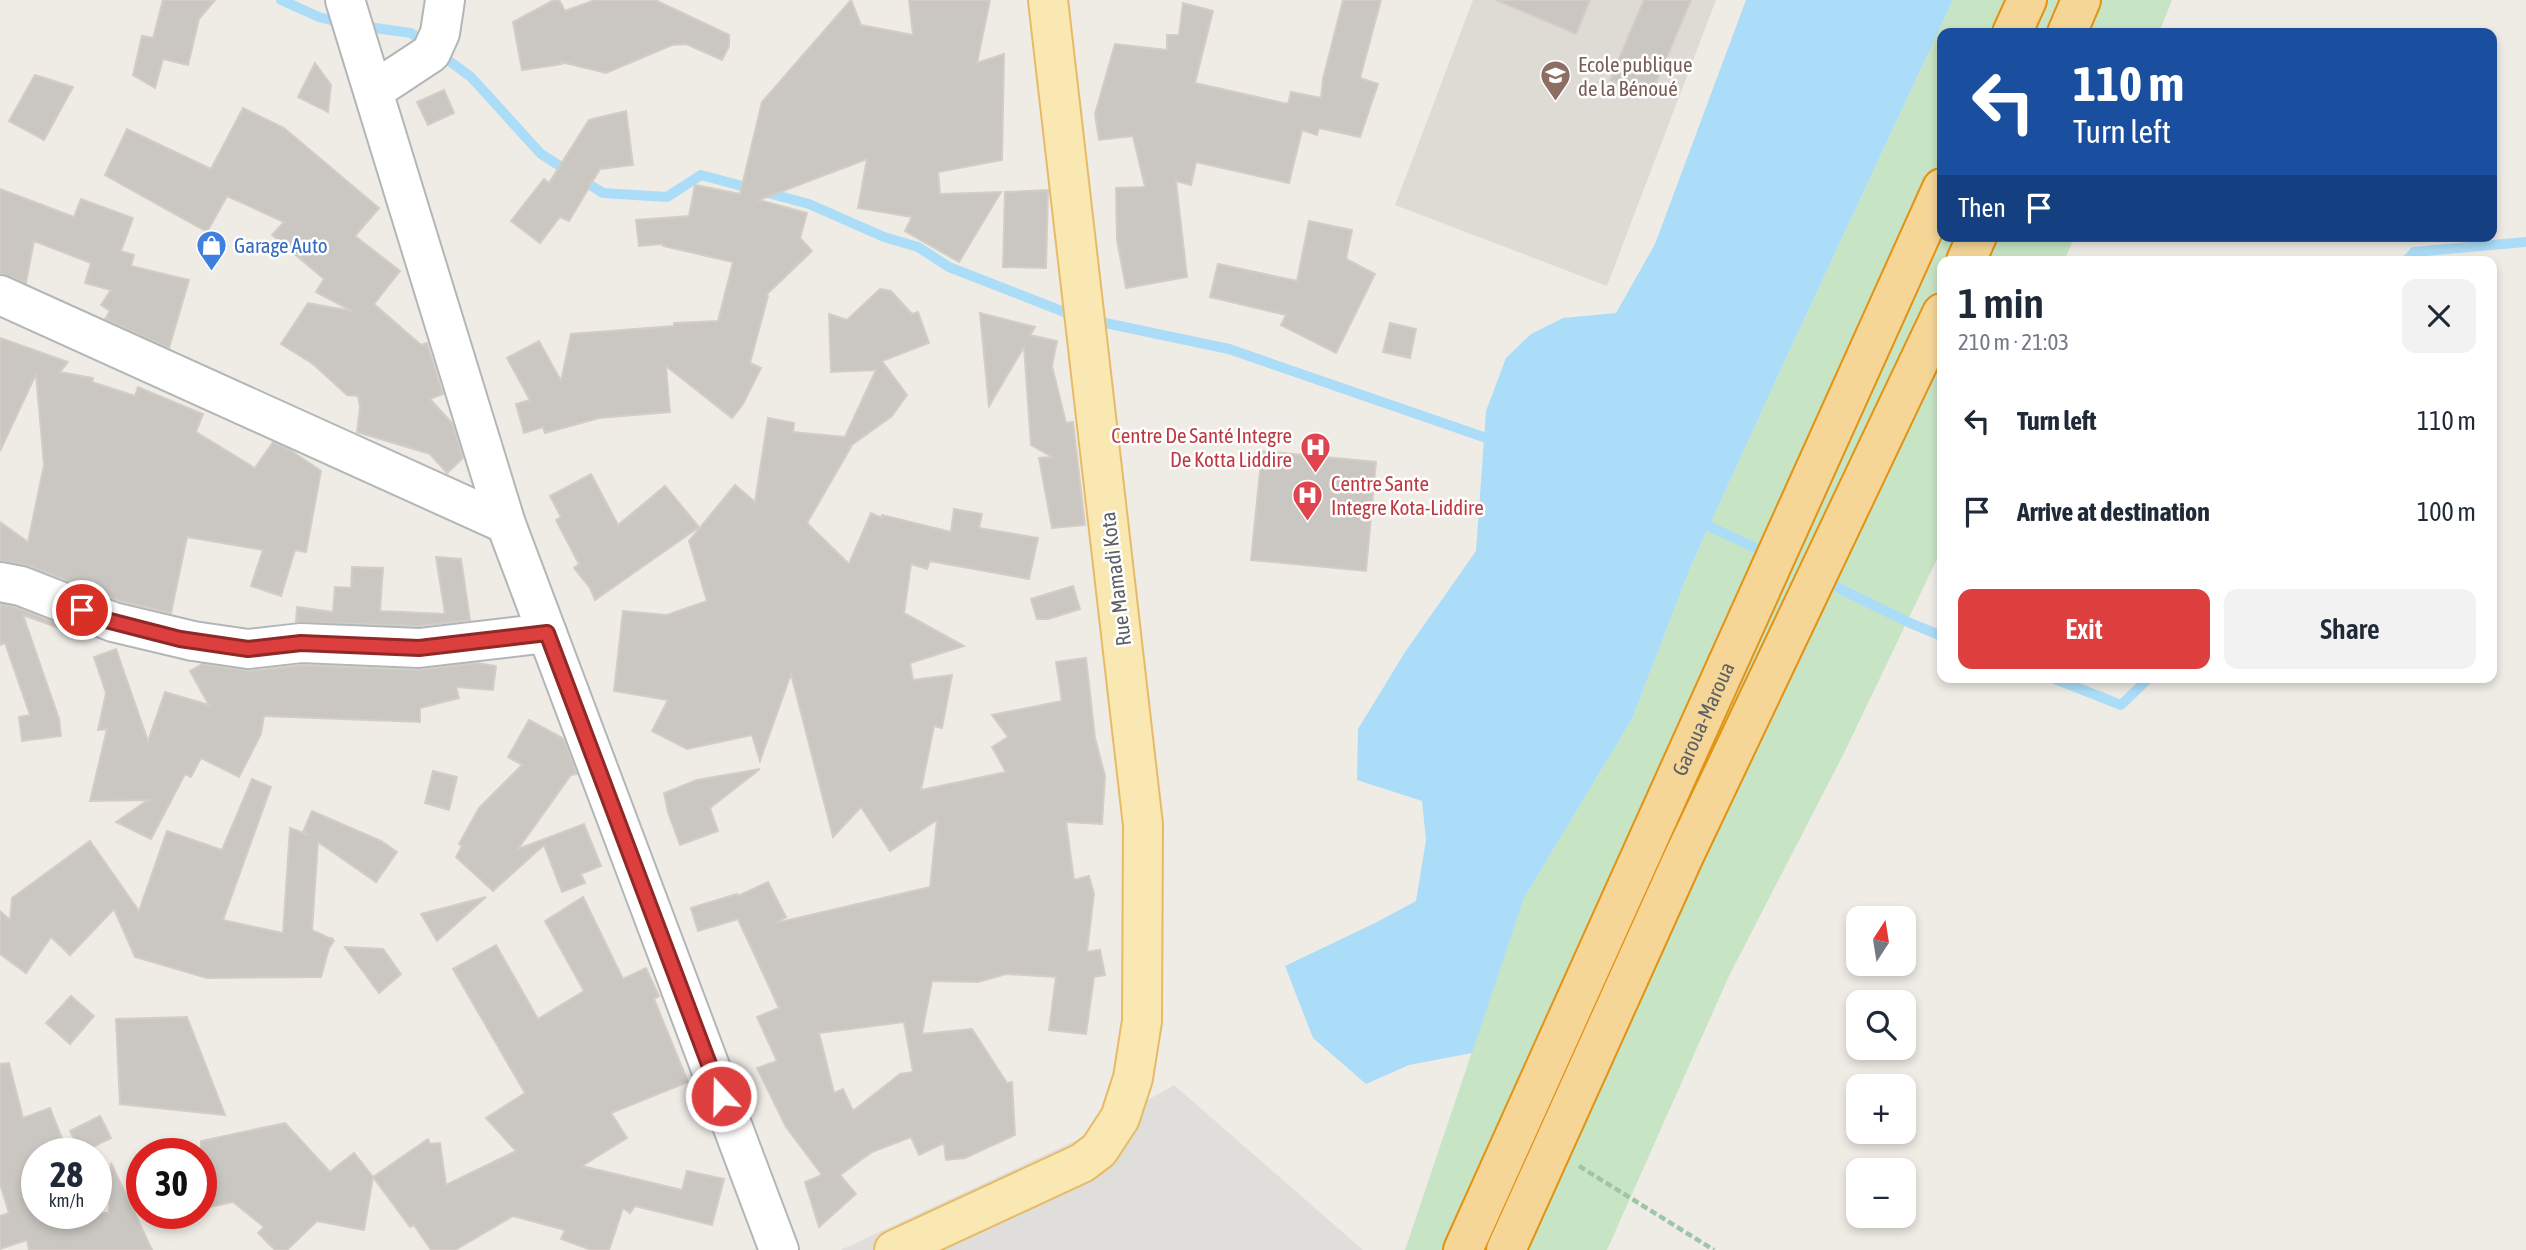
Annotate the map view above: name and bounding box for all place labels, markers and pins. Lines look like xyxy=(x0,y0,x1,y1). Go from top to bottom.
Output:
place label: Ecole publique de la Bénoué xyxy=(1578,52,1692,100)
school or university icon: Ecole publique de la Bénoué xyxy=(1538,59,1572,103)
shop icon: Garage Auto xyxy=(194,228,228,272)
place label: Garage Auto xyxy=(234,233,328,257)
place label: Centre De Santé Integre De Kotta Liddire xyxy=(1111,423,1292,471)
hospital icon: Centre De Santé Integre De Kotta Liddire xyxy=(1298,430,1332,474)
place label: Centre Sante Integre Kota-Liddire xyxy=(1331,471,1484,519)
hospital icon: Centre Sante Integre Kota-Liddire xyxy=(1291,478,1325,522)
pin xyxy=(52,580,112,640)

